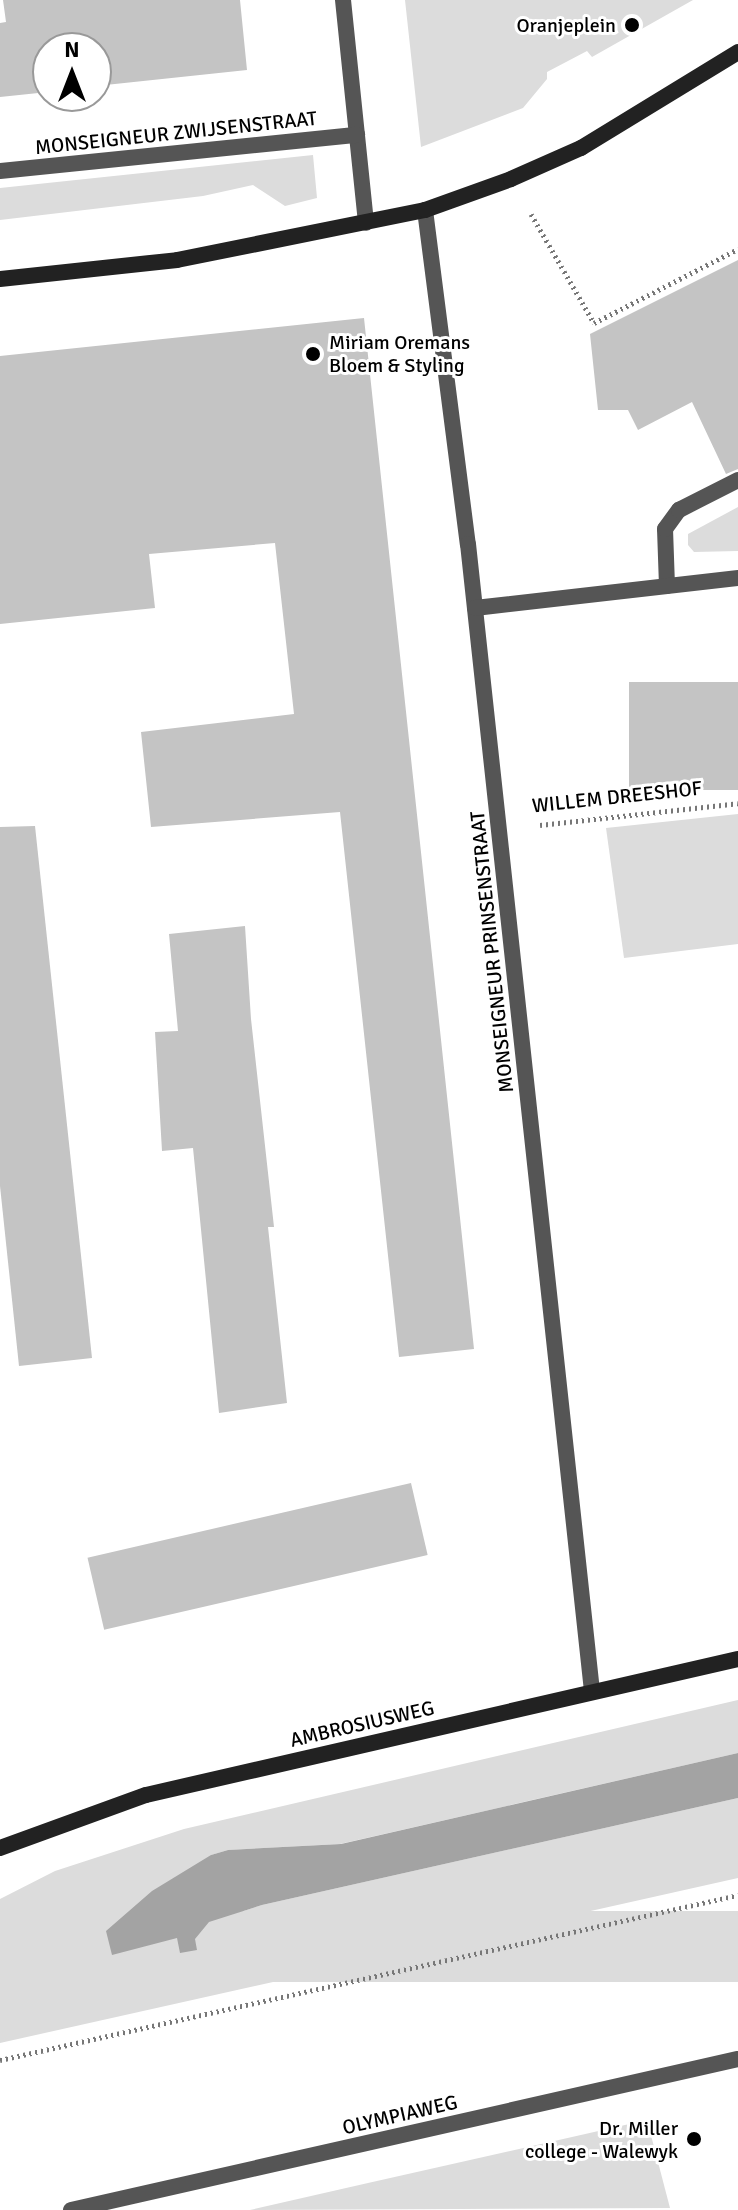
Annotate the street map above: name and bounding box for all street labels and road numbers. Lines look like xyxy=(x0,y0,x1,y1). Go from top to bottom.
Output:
street label: MONSEIGNEUR ZWIJSENSTRAAT xyxy=(34,106,318,160)
street label: WILLEM DREESHOF xyxy=(531,776,703,818)
street label: MONSEIGNEUR PRINSENSTRAAT xyxy=(465,810,519,1094)
street label: AMBROSIUSWEG xyxy=(287,1696,437,1752)
street label: OLYMPIAWEG xyxy=(340,2090,460,2140)

